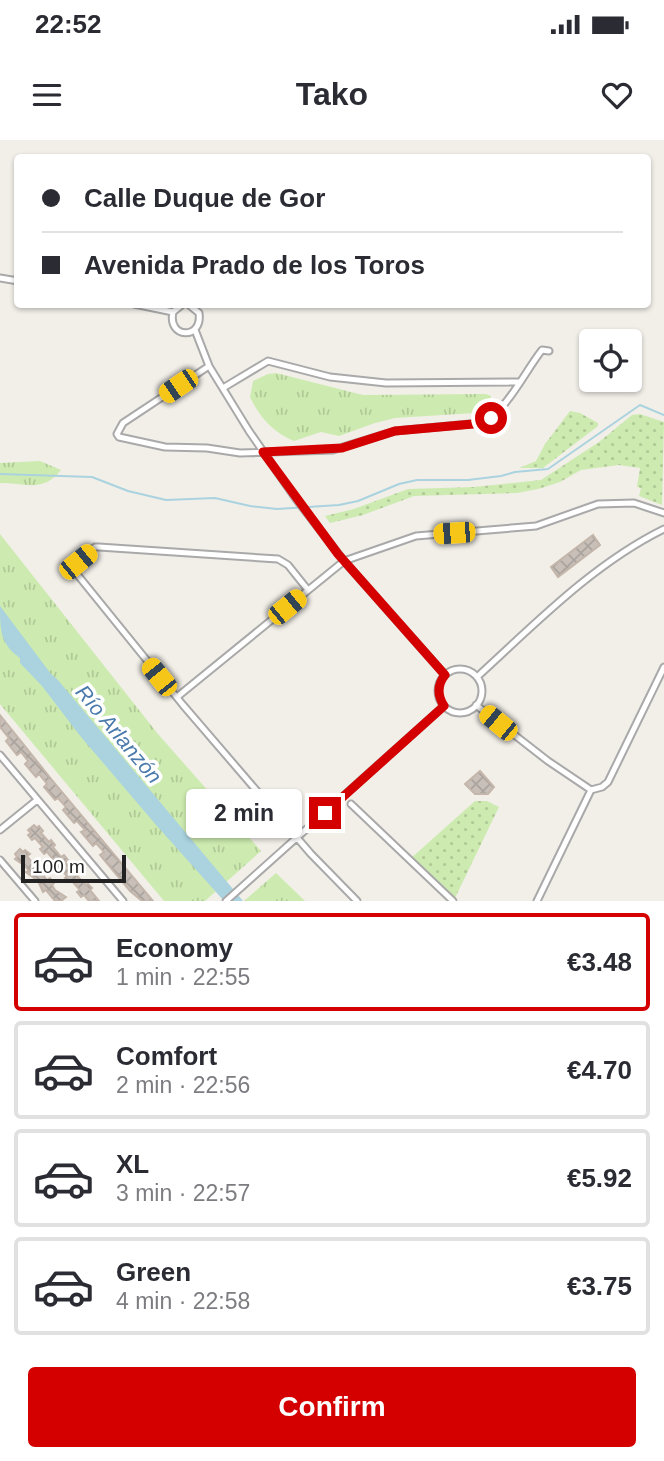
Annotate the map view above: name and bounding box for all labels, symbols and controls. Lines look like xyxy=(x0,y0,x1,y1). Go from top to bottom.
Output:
text: 22:52 xyxy=(35,9,102,39)
icon: menu xyxy=(28,76,66,114)
text: Tako xyxy=(296,76,368,112)
icon: heart xyxy=(598,76,636,114)
text: Calle Duque de Gor xyxy=(84,183,325,213)
text: Avenida Prado de los Toros xyxy=(84,250,425,280)
map controls xyxy=(579,329,642,392)
button: locate xyxy=(579,329,642,392)
car xyxy=(155,366,202,406)
route start xyxy=(475,402,507,434)
car xyxy=(433,521,476,545)
car xyxy=(56,541,101,583)
car xyxy=(265,586,310,628)
car xyxy=(138,654,181,700)
water label: Río Arlanzón xyxy=(71,680,167,788)
car xyxy=(476,702,521,744)
callout: 2 min xyxy=(185,788,300,838)
route end xyxy=(309,797,341,829)
text: 2 min xyxy=(214,800,274,826)
scale bar xyxy=(21,852,126,884)
text: 100 m xyxy=(32,856,85,877)
icon: car xyxy=(32,931,95,994)
text: Economy xyxy=(116,933,233,963)
text: €3.48 xyxy=(567,947,632,977)
text: 1 min · 22:55 xyxy=(116,964,250,990)
icon: car xyxy=(32,1039,95,1102)
text: Comfort xyxy=(116,1041,217,1071)
text: €4.70 xyxy=(567,1055,632,1085)
text: 2 min · 22:56 xyxy=(116,1072,250,1098)
icon: car xyxy=(32,1147,95,1210)
text: XL xyxy=(116,1149,149,1179)
text: €5.92 xyxy=(567,1163,632,1193)
text: 3 min · 22:57 xyxy=(116,1180,250,1206)
icon: car xyxy=(32,1255,95,1318)
text: Green xyxy=(116,1257,191,1287)
text: €3.75 xyxy=(567,1271,632,1301)
text: 4 min · 22:58 xyxy=(116,1288,250,1314)
button: Confirm xyxy=(28,1367,636,1447)

